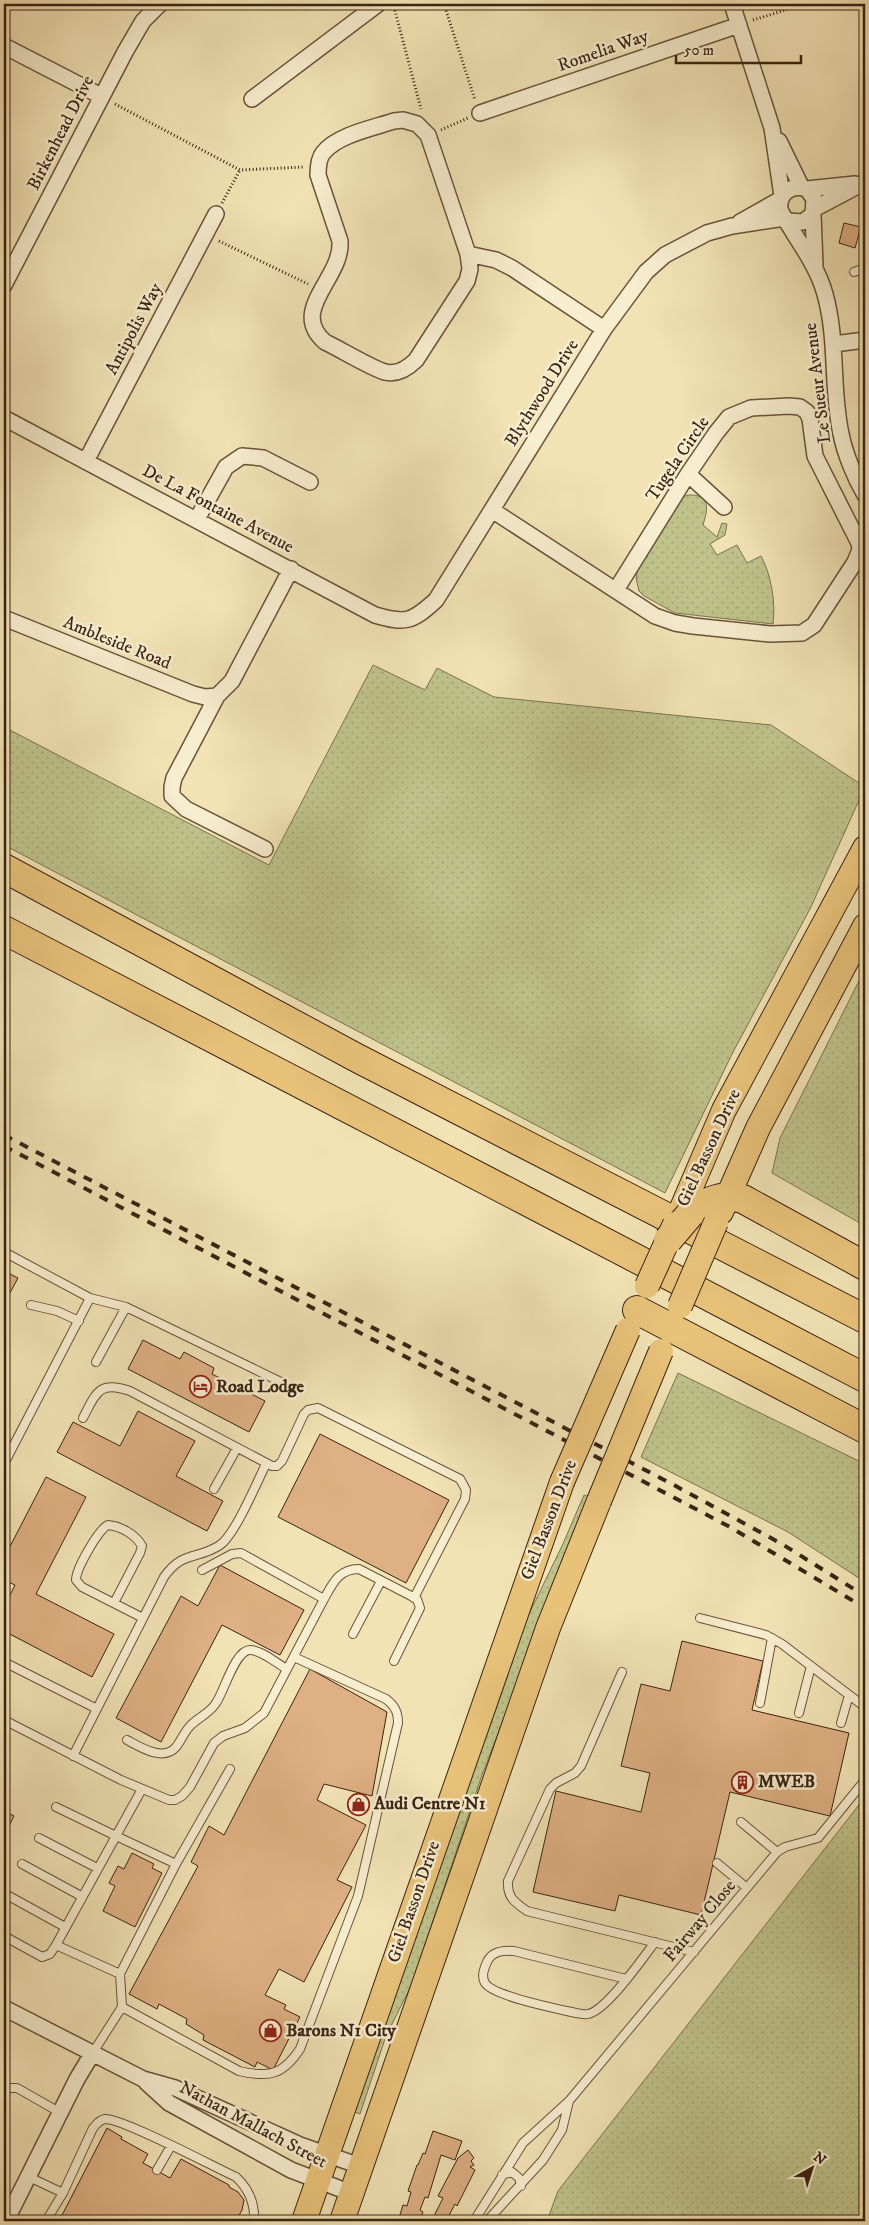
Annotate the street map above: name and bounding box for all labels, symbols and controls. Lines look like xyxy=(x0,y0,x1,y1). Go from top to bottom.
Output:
street label: Romelia Way xyxy=(555,25,652,77)
scale bar xyxy=(676,32,802,64)
text: 50 m xyxy=(684,41,714,60)
street label: Birkenhead Drive xyxy=(23,72,99,194)
street label: Antipolis Way xyxy=(101,279,167,378)
street label: Le Sueur Avenue xyxy=(800,322,836,444)
street label: Blythwood Drive xyxy=(500,335,584,451)
street label: Tugela Circle xyxy=(642,412,714,506)
street label: De La Fontaine Avenue xyxy=(139,460,297,558)
street label: Ambleside Road xyxy=(60,611,174,675)
street label: Giel Basson Drive xyxy=(672,1086,746,1210)
hotel icon: Road Lodge xyxy=(188,1375,212,1399)
place label: Road Lodge xyxy=(216,1376,305,1398)
street label: Giel Basson Drive xyxy=(516,1457,582,1583)
building icon: MWEB xyxy=(730,1770,754,1794)
place label: MWEB xyxy=(758,1771,815,1793)
shop icon: Audi Centre N1 xyxy=(346,1792,370,1816)
place label: Audi Centre N1 xyxy=(373,1793,486,1815)
street label: Giel Basson Drive xyxy=(383,1838,445,1966)
street label: Fairway Close xyxy=(659,1875,741,1967)
shop icon: Barons N1 City xyxy=(258,2019,282,2043)
place label: Barons N1 City xyxy=(286,2020,396,2042)
street label: Nathan Mallach Street xyxy=(175,2077,331,2173)
north arrow xyxy=(786,2142,836,2192)
text: N xyxy=(809,2148,830,2170)

